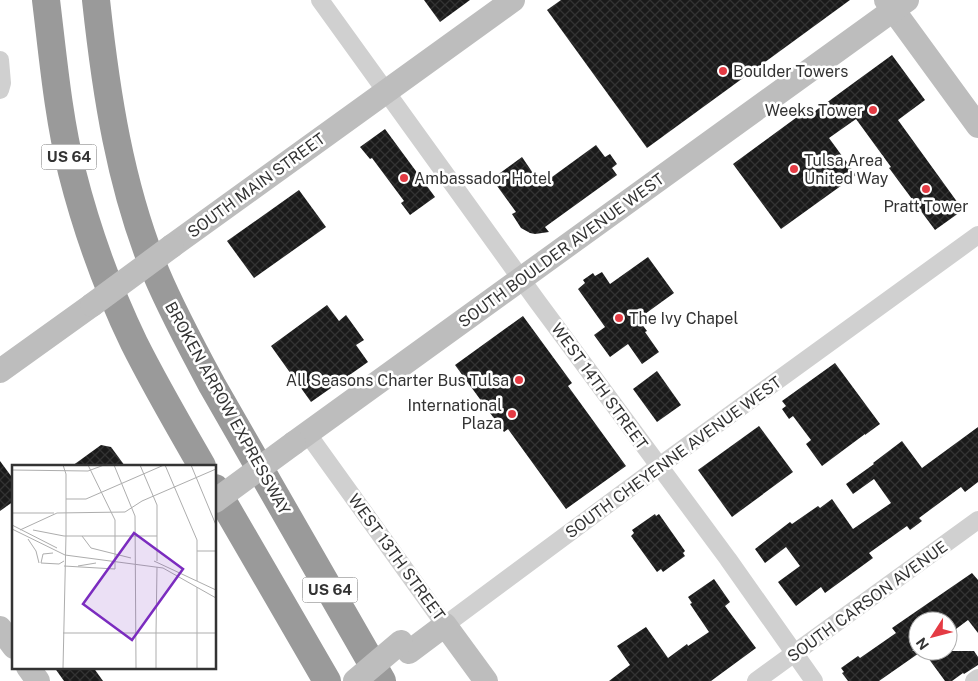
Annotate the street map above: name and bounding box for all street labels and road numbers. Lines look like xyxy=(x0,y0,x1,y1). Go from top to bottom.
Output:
street label: SOUTH MAIN STREET xyxy=(184,129,329,242)
road number: US 64 xyxy=(42,144,96,170)
street label: SOUTH BOULDER AVENUE WEST xyxy=(455,169,668,331)
street label: BROKEN ARROW EXPRESSWAY xyxy=(161,298,294,518)
street label: WEST 14TH STREET xyxy=(547,319,652,454)
street label: SOUTH CHEYENNE AVENUE WEST xyxy=(562,372,785,542)
street label: WEST 13TH STREET xyxy=(344,490,449,625)
street label: SOUTH CARSON AVENUE xyxy=(783,536,951,666)
road number: US 64 xyxy=(302,578,358,602)

